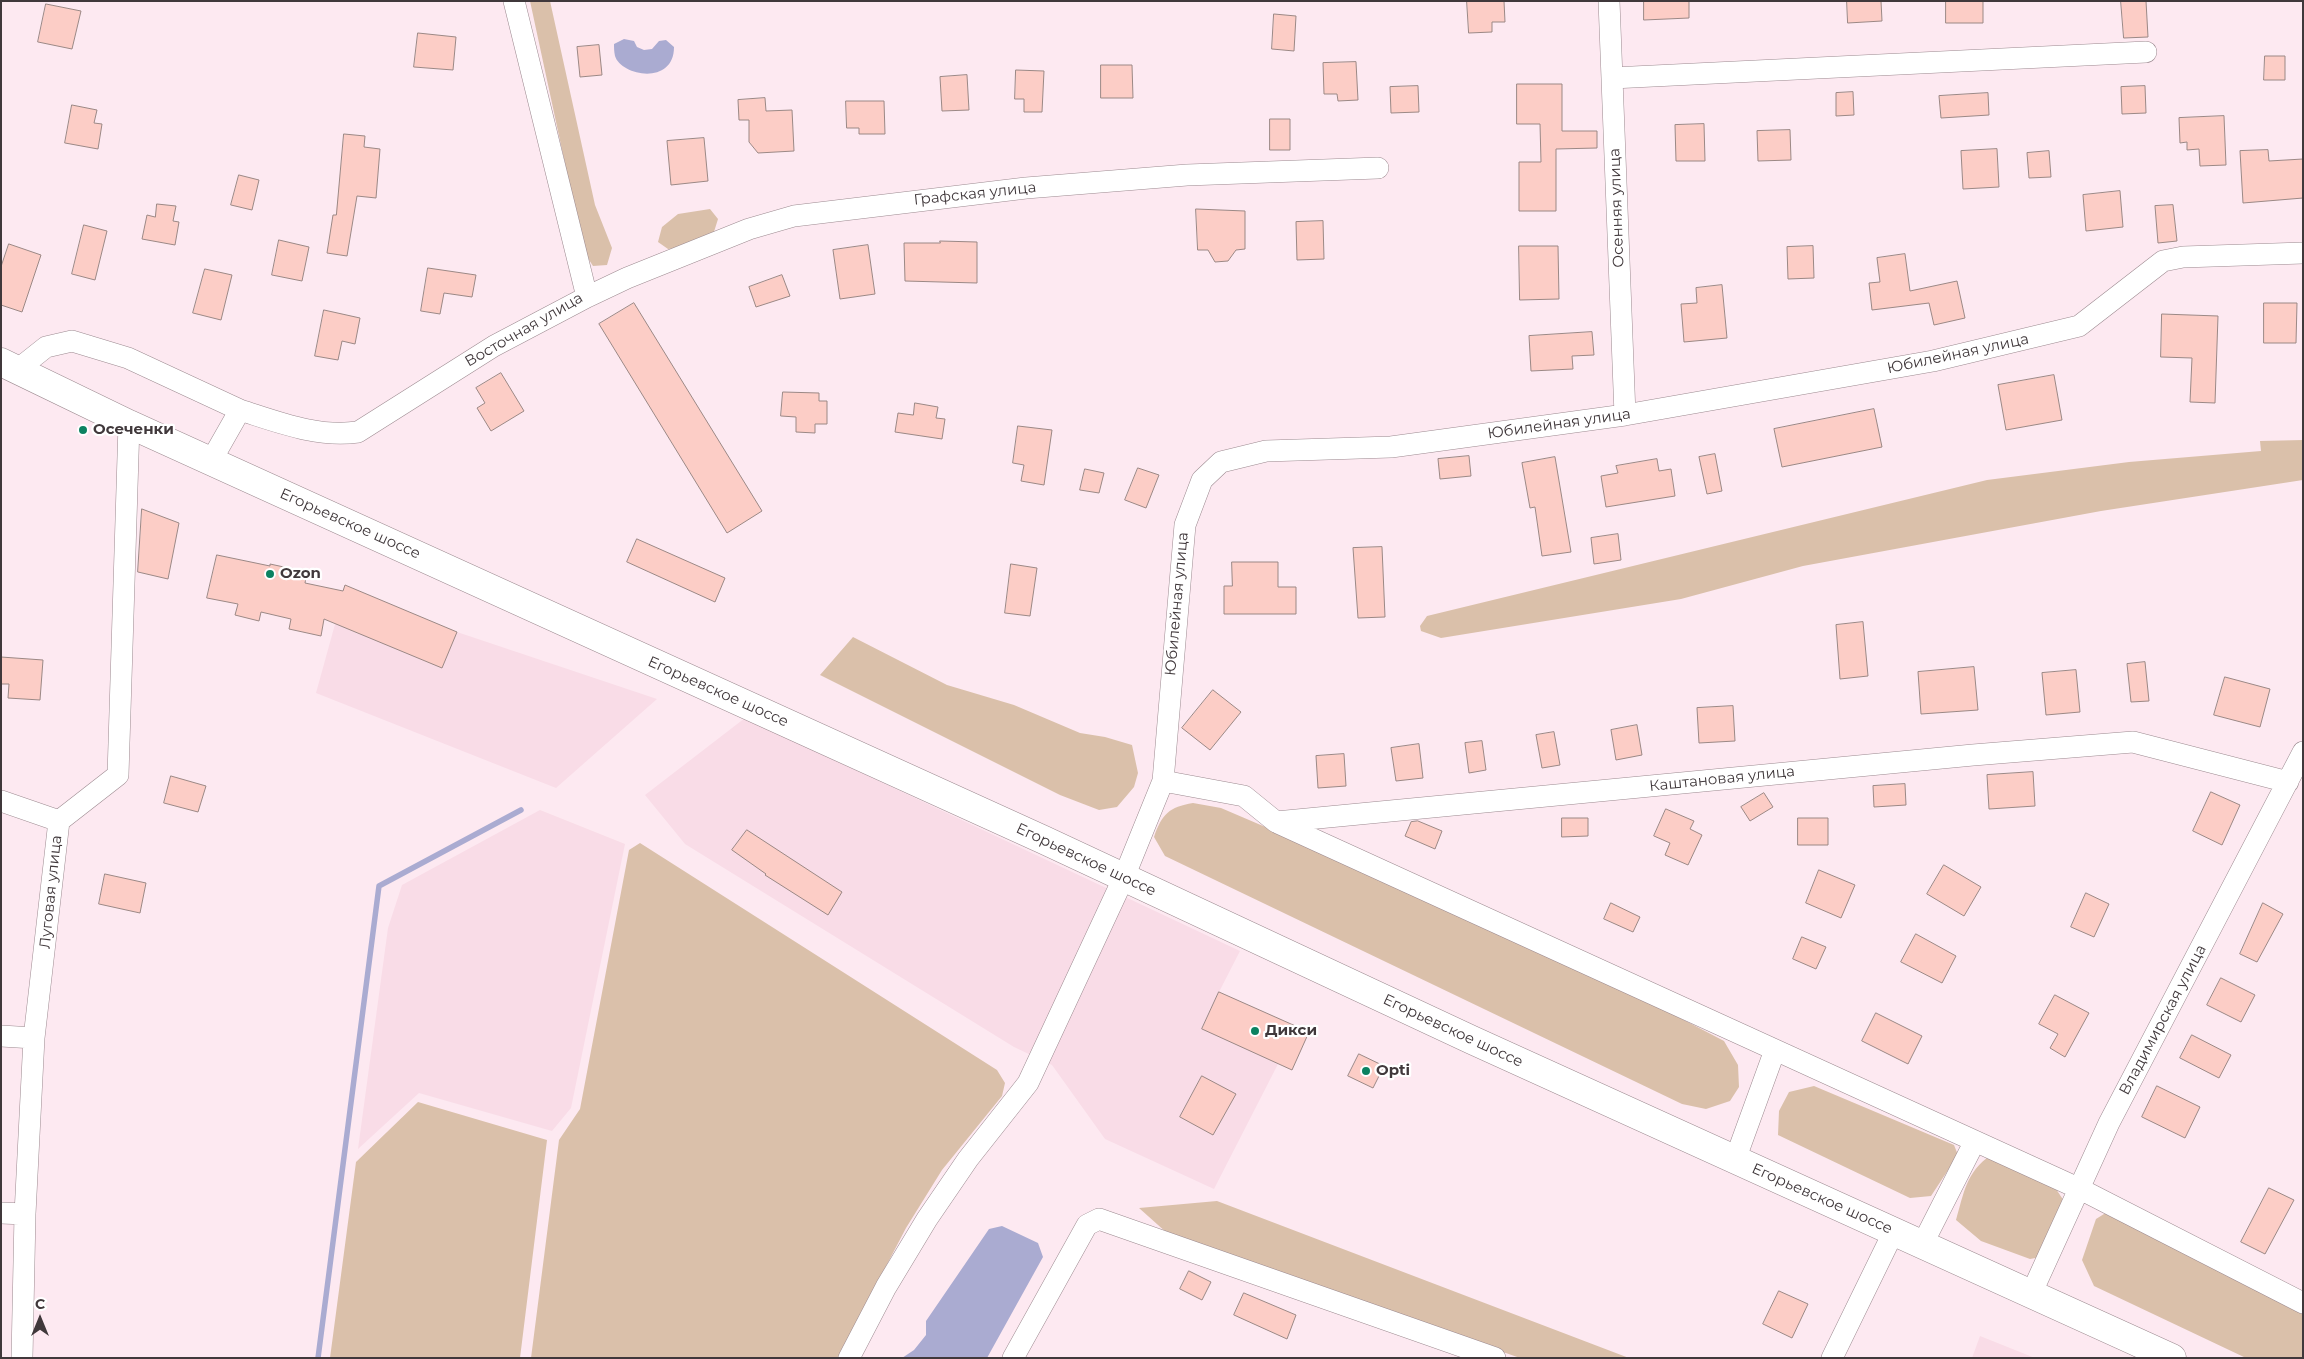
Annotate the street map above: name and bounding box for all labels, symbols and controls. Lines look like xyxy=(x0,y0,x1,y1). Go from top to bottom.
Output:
street label: Осенняя улица xyxy=(1606,148,1628,268)
street label: Графская улица xyxy=(913,179,1037,209)
street label: Восточная улица xyxy=(462,289,586,371)
street label: Юбилейная улица xyxy=(1886,330,2030,378)
street label: Юбилейная улица xyxy=(1486,405,1632,443)
place label: Осеченки xyxy=(93,421,174,439)
marker: Осеченки xyxy=(77,424,89,436)
street label: Егорьевское шоссе xyxy=(277,485,423,563)
street label: Юбилейная улица xyxy=(1162,531,1192,677)
place label: Ozon xyxy=(280,565,321,583)
marker: Ozon xyxy=(264,568,276,580)
street label: Егорьевское шоссе xyxy=(645,653,791,731)
street label: Каштановая улица xyxy=(1648,762,1796,796)
street label: Егорьевское шоссе xyxy=(1013,820,1159,900)
street label: Луговая улица xyxy=(36,834,66,950)
street label: Владимирская улица xyxy=(2116,942,2210,1098)
street label: Егорьевское шоссе xyxy=(1380,991,1526,1071)
place label: Дикси xyxy=(1265,1022,1317,1040)
marker: Дикси xyxy=(1249,1025,1261,1037)
place label: Opti xyxy=(1376,1062,1410,1080)
marker: Opti xyxy=(1360,1065,1372,1077)
street label: Егорьевское шоссе xyxy=(1749,1160,1895,1238)
north arrow xyxy=(15,1294,65,1344)
text: С xyxy=(35,1295,45,1313)

